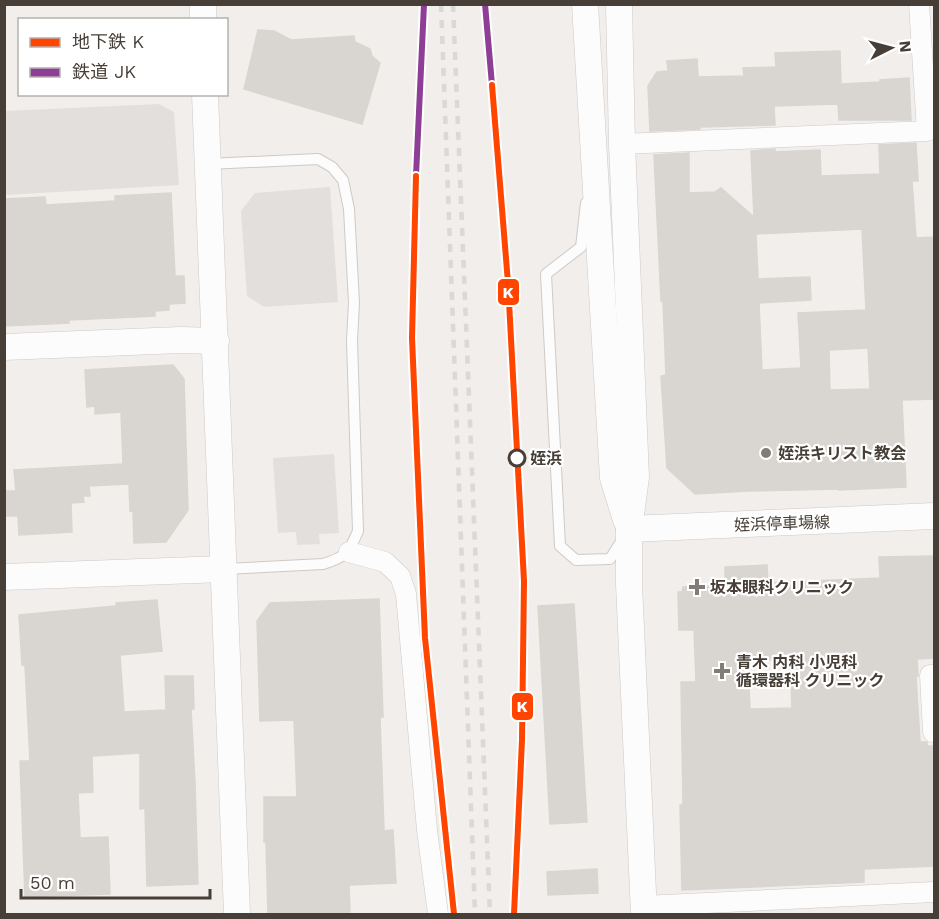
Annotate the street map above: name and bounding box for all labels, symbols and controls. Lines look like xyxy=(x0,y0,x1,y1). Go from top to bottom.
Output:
legend xyxy=(18,18,228,96)
north arrow xyxy=(861,18,921,78)
text: 地下鉄 K xyxy=(72,31,144,52)
text: N xyxy=(895,40,915,53)
text: 鉄道 JK xyxy=(72,61,136,82)
line badge: K xyxy=(497,278,520,306)
text: K xyxy=(502,283,514,302)
place label: 姪浜キリスト教会 xyxy=(778,444,906,463)
marker: 姪浜キリスト教会 xyxy=(759,446,773,460)
marker: 姪浜 xyxy=(508,449,526,467)
place label: 姪浜 xyxy=(530,449,562,468)
street label: 姪浜停車場線 xyxy=(734,512,830,535)
marker: 坂本眼科クリニック xyxy=(688,578,706,596)
place label: 坂本眼科クリニック xyxy=(710,578,854,597)
place label: 青木 内科 小児科 循環器科 クリニック xyxy=(736,653,885,690)
marker: 青木 内科 小児科 循環器科 クリニック xyxy=(713,662,731,680)
line badge: K xyxy=(511,692,534,721)
text: K xyxy=(516,697,528,716)
scale bar xyxy=(21,862,210,900)
text: 50 m xyxy=(30,872,75,893)

